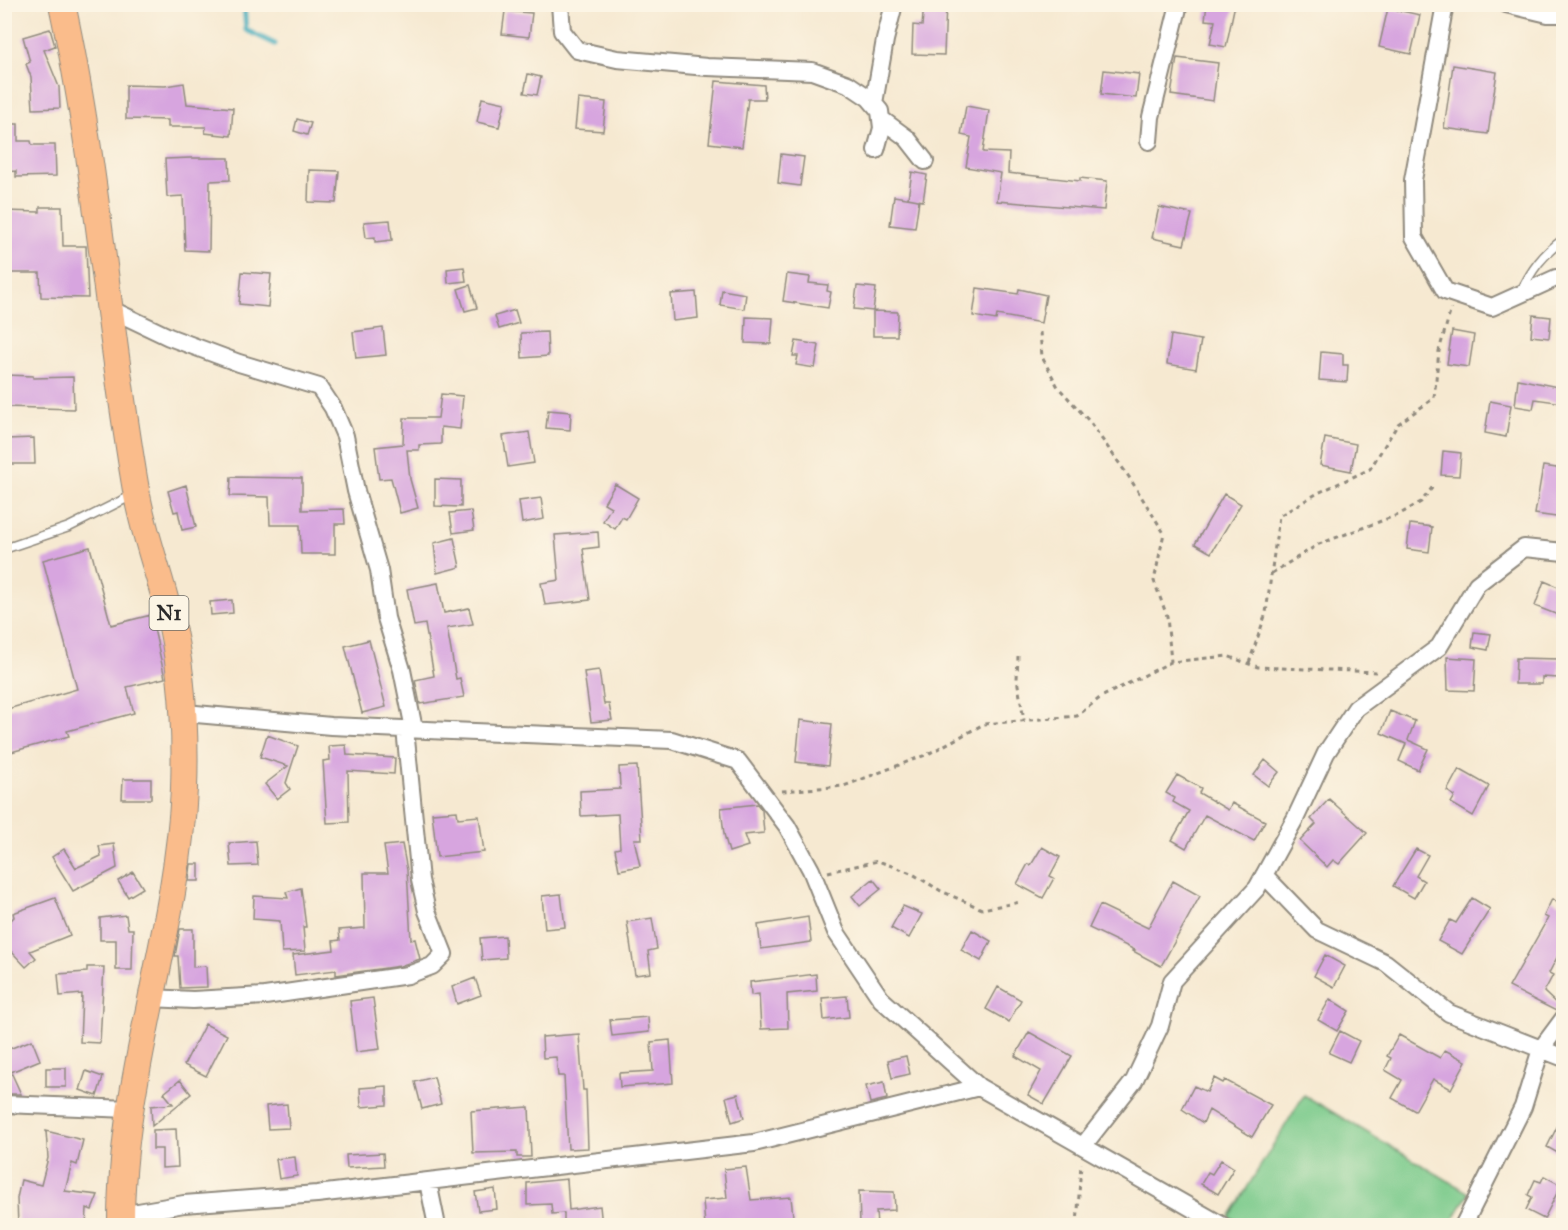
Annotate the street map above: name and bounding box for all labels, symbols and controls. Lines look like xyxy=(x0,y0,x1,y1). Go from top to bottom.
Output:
road number: N1 xyxy=(150,596,188,630)

